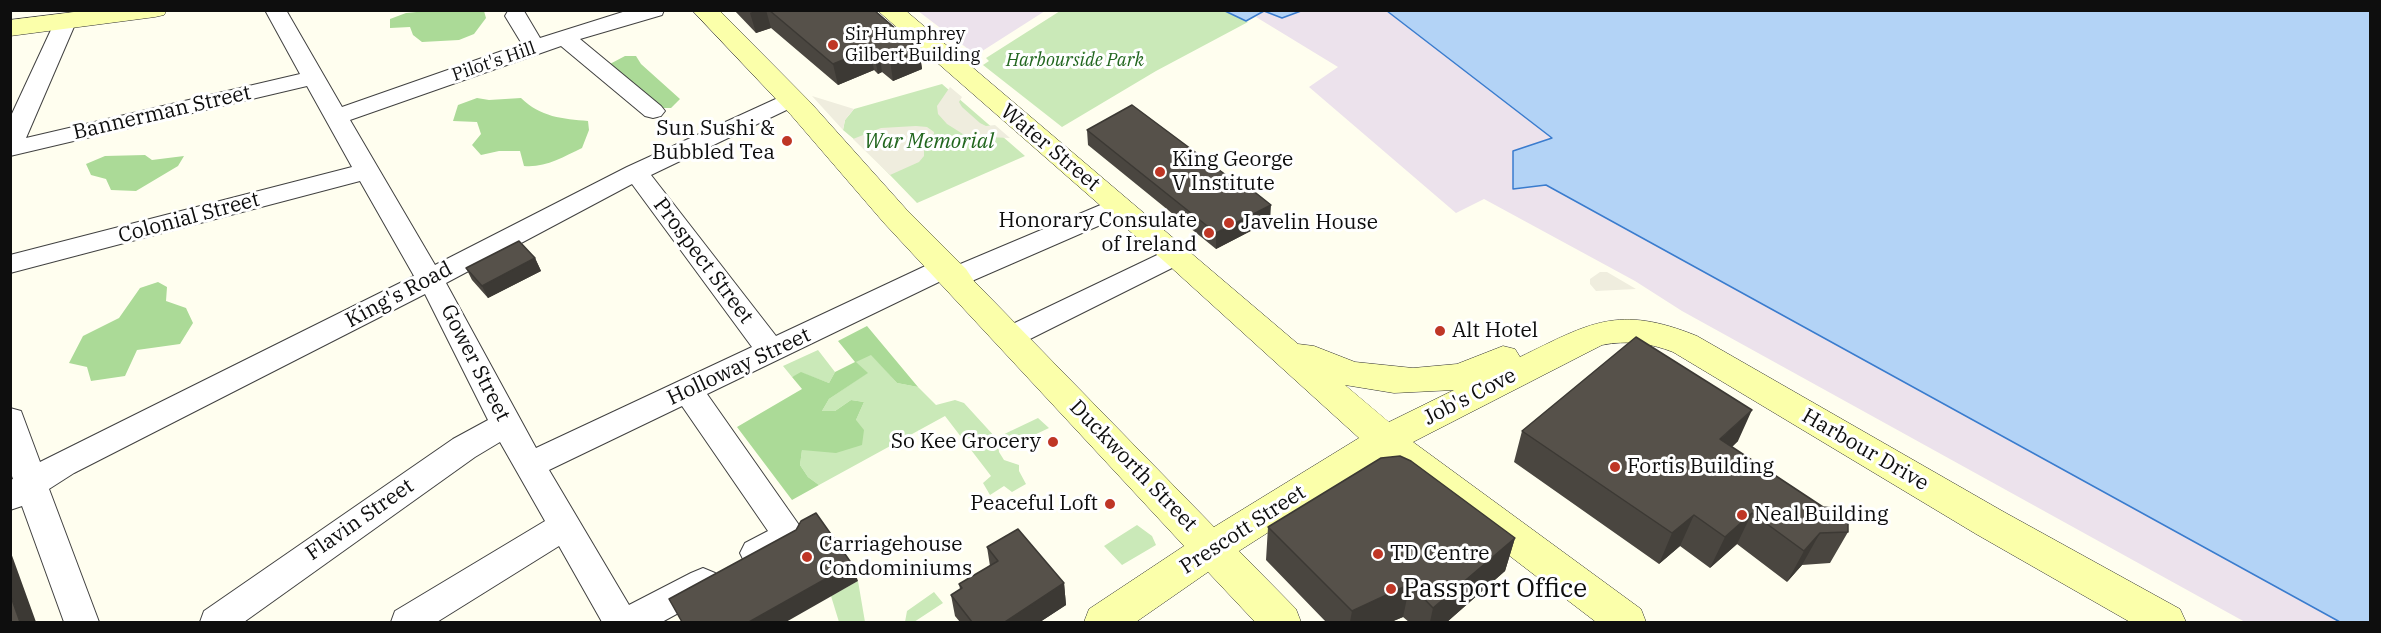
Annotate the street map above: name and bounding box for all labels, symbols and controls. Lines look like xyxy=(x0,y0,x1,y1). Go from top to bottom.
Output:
place label: Sir Humphrey Gilbert Building xyxy=(845,24,980,66)
street label: Pilot's Hill xyxy=(449,38,539,86)
marker: Sir Humphrey Gilbert Building xyxy=(826,38,840,52)
park label: Harbourside Park xyxy=(1006,50,1144,72)
street label: Bannerman Street xyxy=(71,80,253,146)
street label: Water Street xyxy=(995,99,1105,197)
place label: Sun Sushi & Bubbled Tea xyxy=(652,116,775,166)
park label: War Memorial xyxy=(864,129,994,155)
marker: Sun Sushi & Bubbled Tea xyxy=(780,134,794,148)
place label: King George V Institute xyxy=(1172,147,1293,197)
marker: King George V Institute xyxy=(1153,165,1167,179)
street label: Colonial Street xyxy=(116,187,262,249)
street label: Prospect Street xyxy=(648,193,758,329)
place label: Honorary Consulate of Ireland xyxy=(998,208,1197,258)
place label: Javelin House xyxy=(1241,210,1378,236)
marker: Javelin House xyxy=(1222,216,1236,230)
marker: Honorary Consulate of Ireland xyxy=(1202,226,1216,240)
street label: King's Road xyxy=(341,256,457,334)
street label: Gower Street xyxy=(435,301,515,425)
place label: Alt Hotel xyxy=(1452,318,1538,344)
street label: Holloway Street xyxy=(663,323,815,411)
marker: Alt Hotel xyxy=(1433,324,1447,338)
street label: Job's Cove xyxy=(1419,363,1521,431)
street label: Duckworth Street xyxy=(1064,395,1202,537)
street label: Harbour Drive xyxy=(1797,404,1933,496)
place label: So Kee Grocery xyxy=(891,429,1041,455)
marker: So Kee Grocery xyxy=(1046,435,1060,449)
place label: Fortis Building xyxy=(1627,454,1774,480)
marker: Fortis Building xyxy=(1608,460,1622,474)
street label: Flavin Street xyxy=(301,474,419,566)
street label: Prescott Street xyxy=(1175,480,1311,580)
place label: Peaceful Loft xyxy=(970,491,1098,517)
marker: Peaceful Loft xyxy=(1103,497,1117,511)
place label: Neal Building xyxy=(1754,502,1888,528)
marker: Neal Building xyxy=(1735,508,1749,522)
place label: Carriagehouse Condominiums xyxy=(819,532,972,582)
place label: TD Centre xyxy=(1390,541,1489,567)
marker: TD Centre xyxy=(1371,547,1385,561)
marker: Carriagehouse Condominiums xyxy=(800,550,814,564)
place label: Passport Office xyxy=(1403,573,1587,605)
marker: Passport Office xyxy=(1384,582,1398,596)

